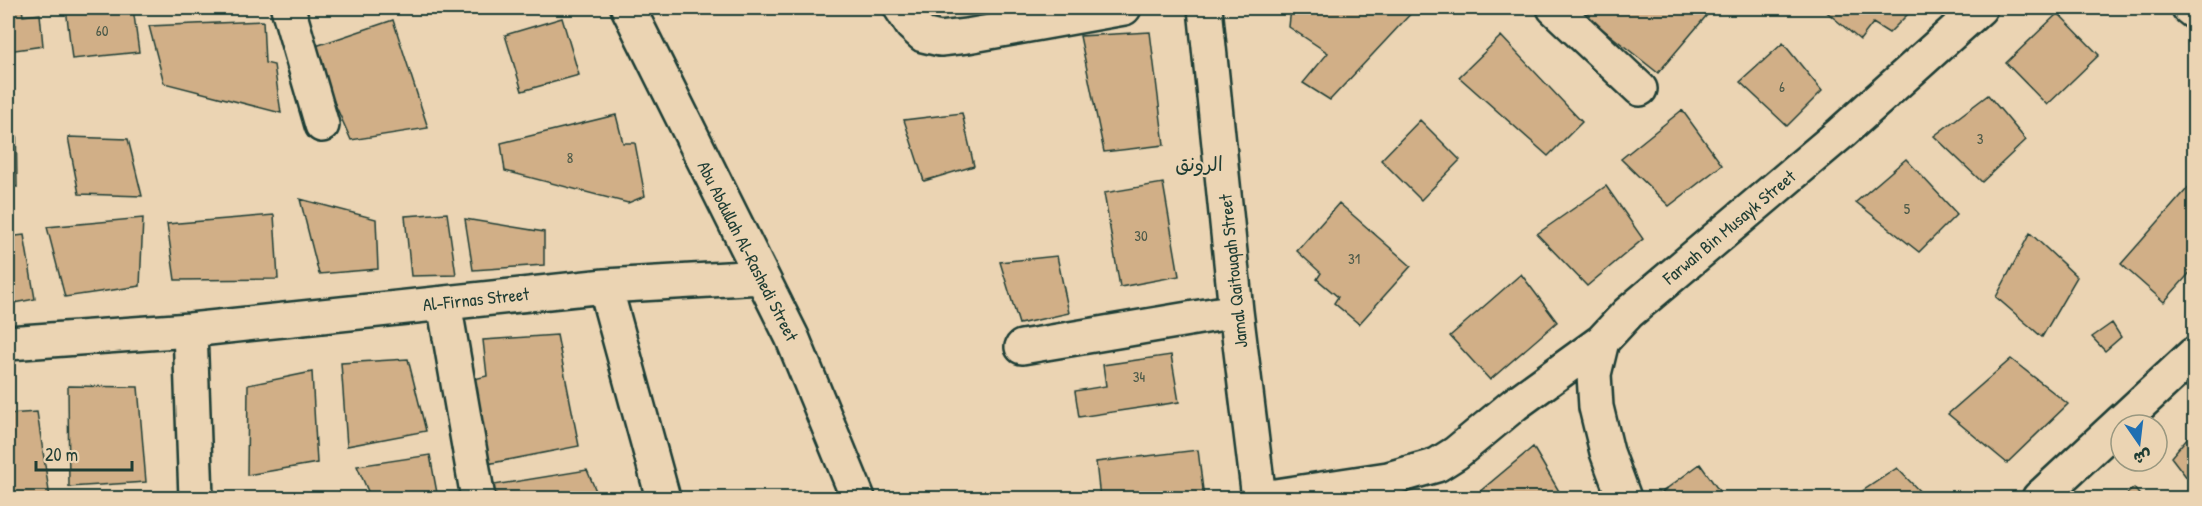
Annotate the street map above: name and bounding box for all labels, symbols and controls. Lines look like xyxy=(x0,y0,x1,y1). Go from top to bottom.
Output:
house number: 60 xyxy=(96,20,109,41)
house number: 6 xyxy=(1779,76,1785,97)
house number: 3 xyxy=(1977,128,1984,149)
house number: 8 xyxy=(567,147,573,168)
district label: الرونق xyxy=(1175,150,1223,177)
street label: Abu Abdullah Al-Rashedi Street xyxy=(692,157,805,346)
street label: Farwah Bin Musayk Street xyxy=(1657,163,1801,291)
street label: Jamal Qaitouqah Street xyxy=(1212,192,1254,349)
house number: 5 xyxy=(1904,198,1911,219)
house number: 30 xyxy=(1134,225,1148,246)
house number: 31 xyxy=(1348,248,1360,269)
street label: Al-Firnas Street xyxy=(422,281,531,317)
house number: 34 xyxy=(1133,366,1146,387)
north arrow xyxy=(2109,413,2169,473)
scale bar xyxy=(36,434,132,472)
text: 20 m xyxy=(45,442,78,467)
text: ش xyxy=(2131,445,2154,470)

